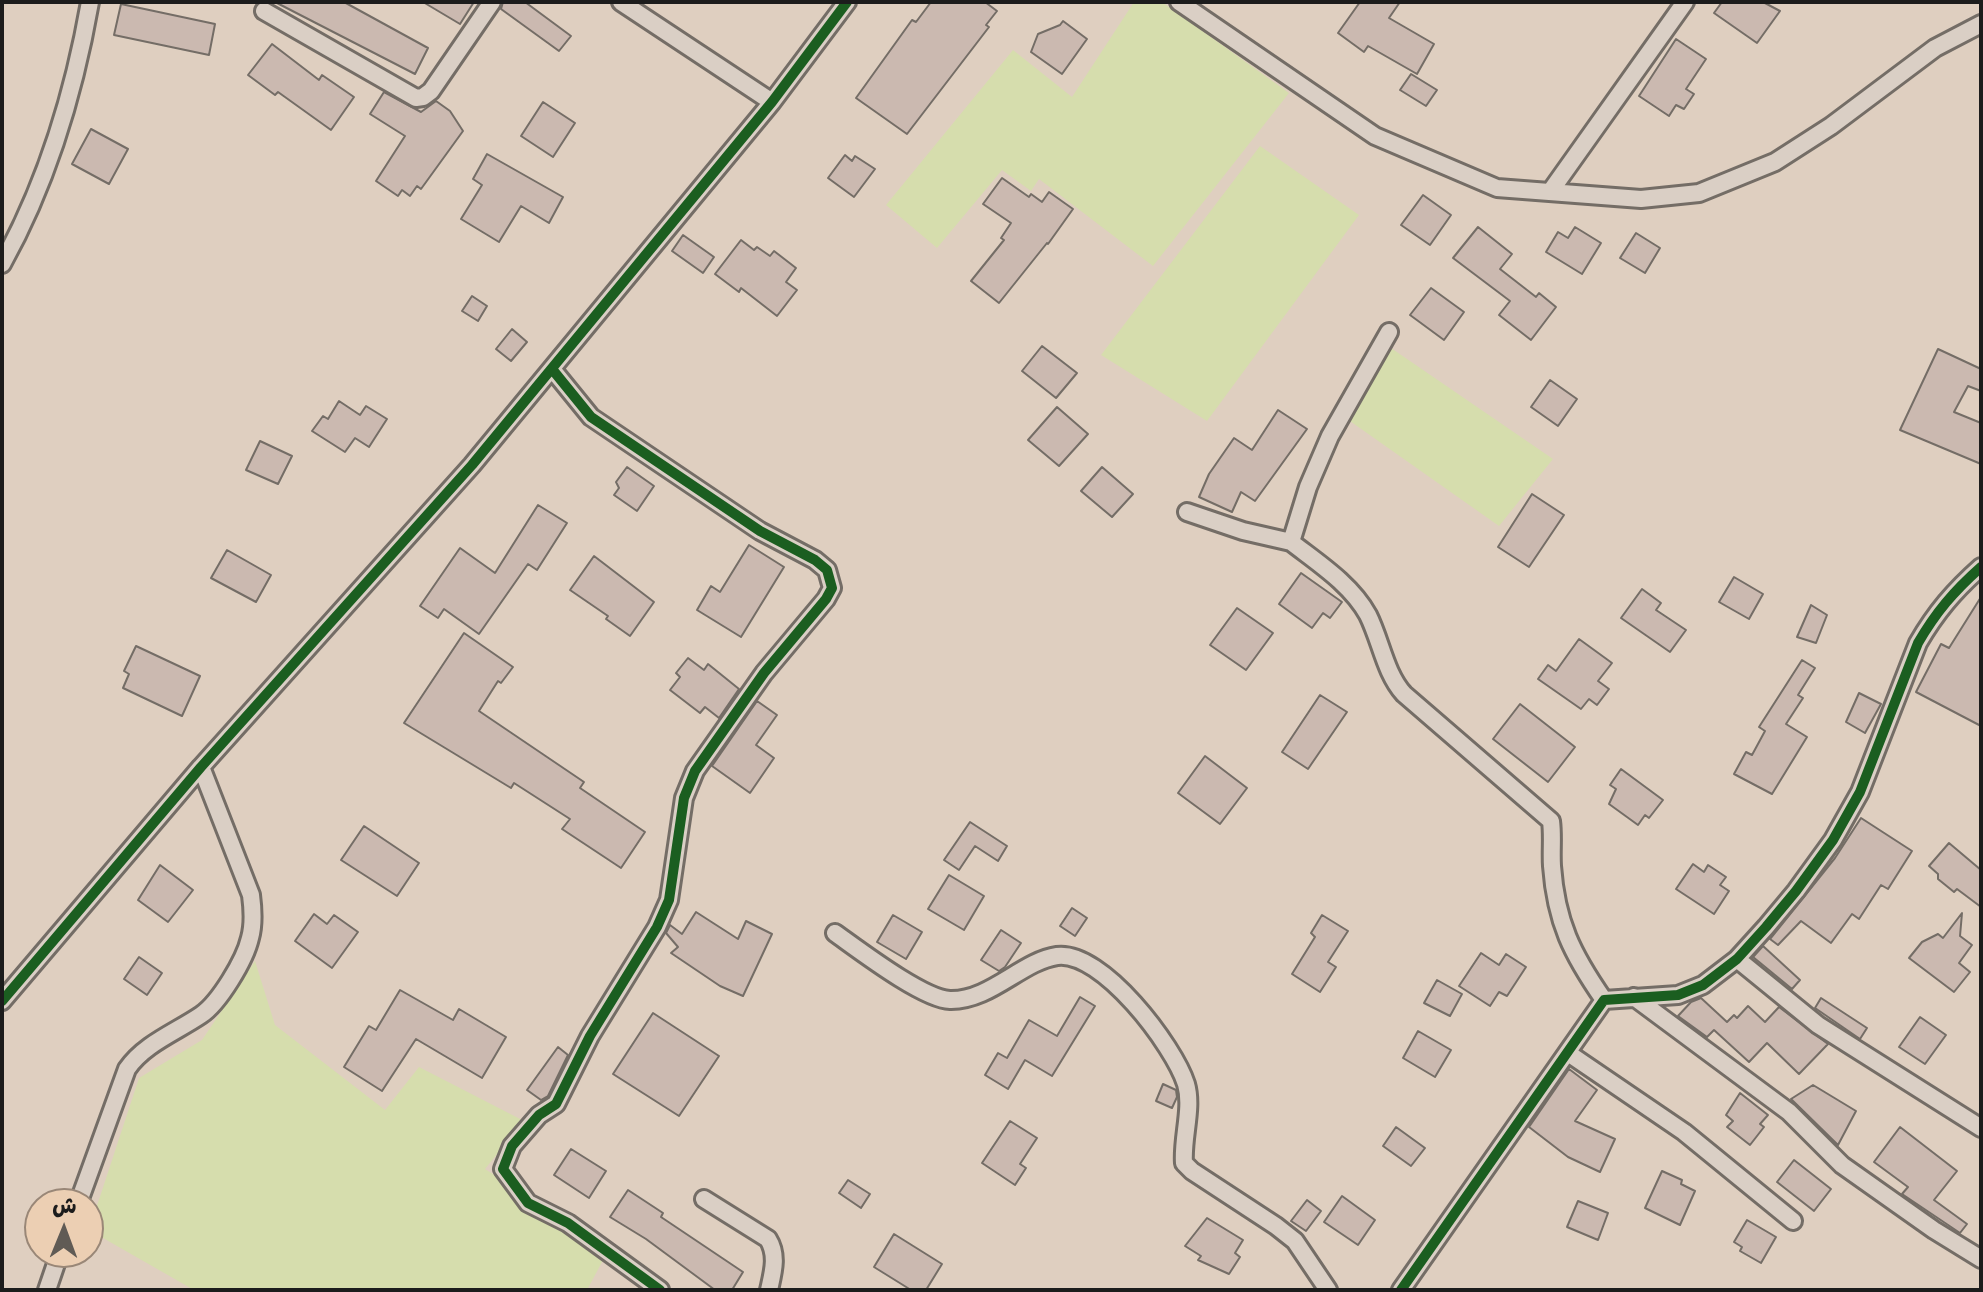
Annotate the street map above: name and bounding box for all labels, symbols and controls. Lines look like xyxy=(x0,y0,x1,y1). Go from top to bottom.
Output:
north arrow xyxy=(24,1188,104,1268)
text: ش xyxy=(52,1193,77,1219)

